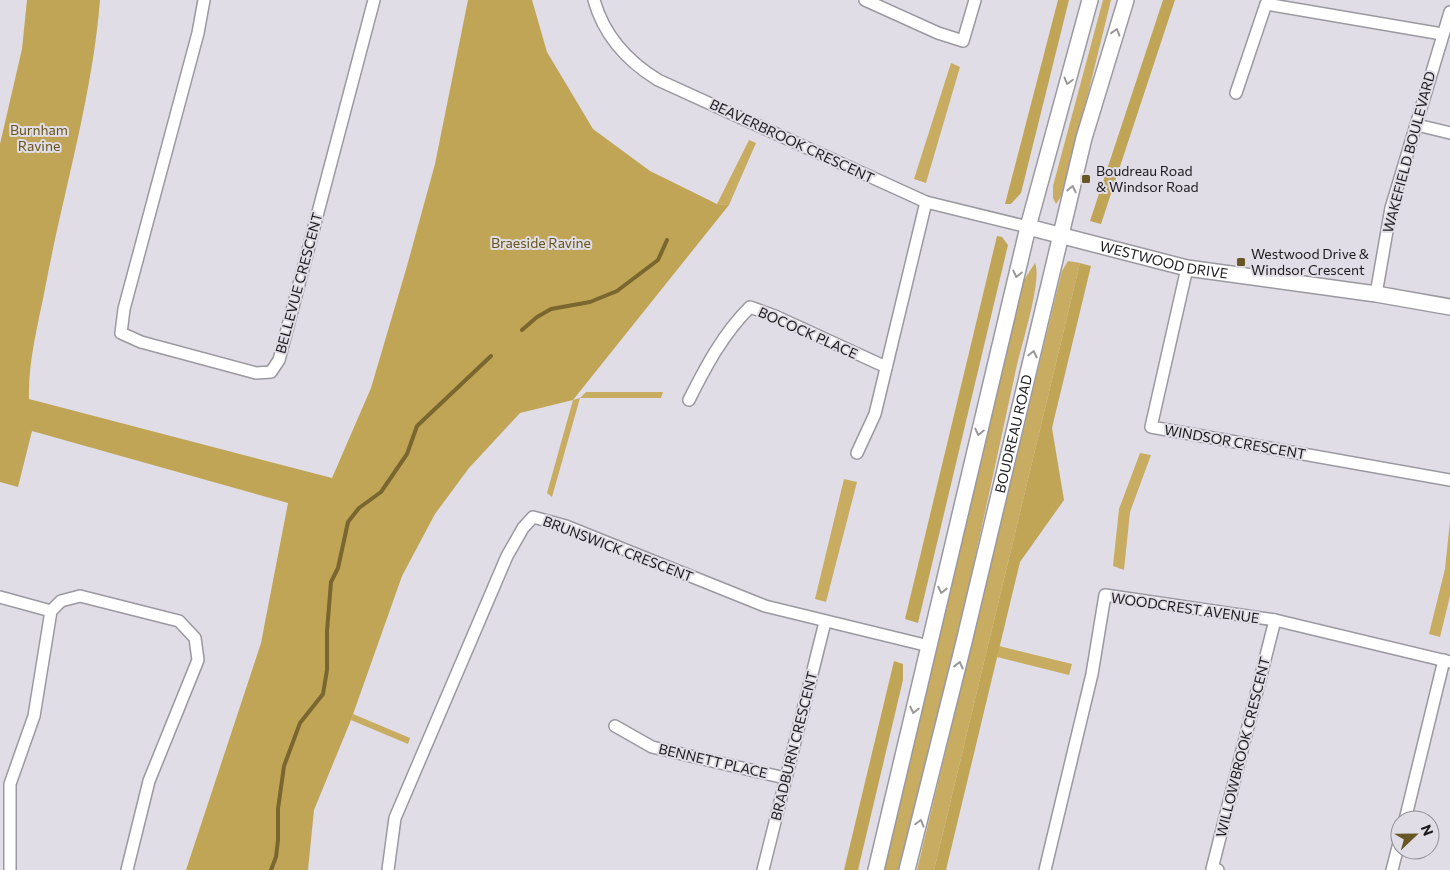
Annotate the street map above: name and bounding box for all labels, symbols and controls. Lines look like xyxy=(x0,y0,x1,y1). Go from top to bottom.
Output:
one-way arrow xyxy=(1111,29,1121,37)
street label: WAKEFIELD BOULEVARD xyxy=(1379,69,1438,235)
one-way arrow xyxy=(1063,76,1074,85)
street label: BEAVERBROOK CRESCENT xyxy=(707,95,877,186)
park label: Burnham Ravine xyxy=(10,121,68,154)
place label: Boudreau Road & Windsor Road xyxy=(1096,162,1199,195)
marker: Boudreau Road & Windsor Road xyxy=(1080,173,1092,185)
one-way arrow xyxy=(1066,184,1077,193)
street label: BELLEVUE CRESCENT xyxy=(271,210,326,355)
park label: Braeside Ravine xyxy=(491,234,591,251)
street label: WESTWOOD DRIVE xyxy=(1098,237,1229,282)
place label: Westwood Drive & Windsor Crescent xyxy=(1251,245,1370,278)
marker: Westwood Drive & Windsor Crescent xyxy=(1235,256,1247,268)
one-way arrow xyxy=(1012,270,1023,279)
street label: BOCOCK PLACE xyxy=(756,303,861,362)
one-way arrow xyxy=(1027,349,1038,358)
street label: BOUDREAU ROAD xyxy=(991,373,1035,495)
street label: WINDSOR CRESCENT xyxy=(1163,421,1307,462)
one-way arrow xyxy=(974,428,985,437)
street label: BRUNSWICK CRESCENT xyxy=(541,512,696,585)
one-way arrow xyxy=(937,586,948,595)
street label: WOODCREST AVENUE xyxy=(1110,589,1260,626)
street label: WILLOWBROOK CRESCENT xyxy=(1212,655,1273,839)
one-way arrow xyxy=(953,662,963,670)
street label: BRADBURN CRESCENT xyxy=(767,669,820,822)
one-way arrow xyxy=(909,706,920,715)
street label: BENNETT PLACE xyxy=(657,740,769,781)
north arrow xyxy=(1390,810,1440,860)
one-way arrow xyxy=(914,818,925,827)
text: N xyxy=(1418,822,1437,838)

